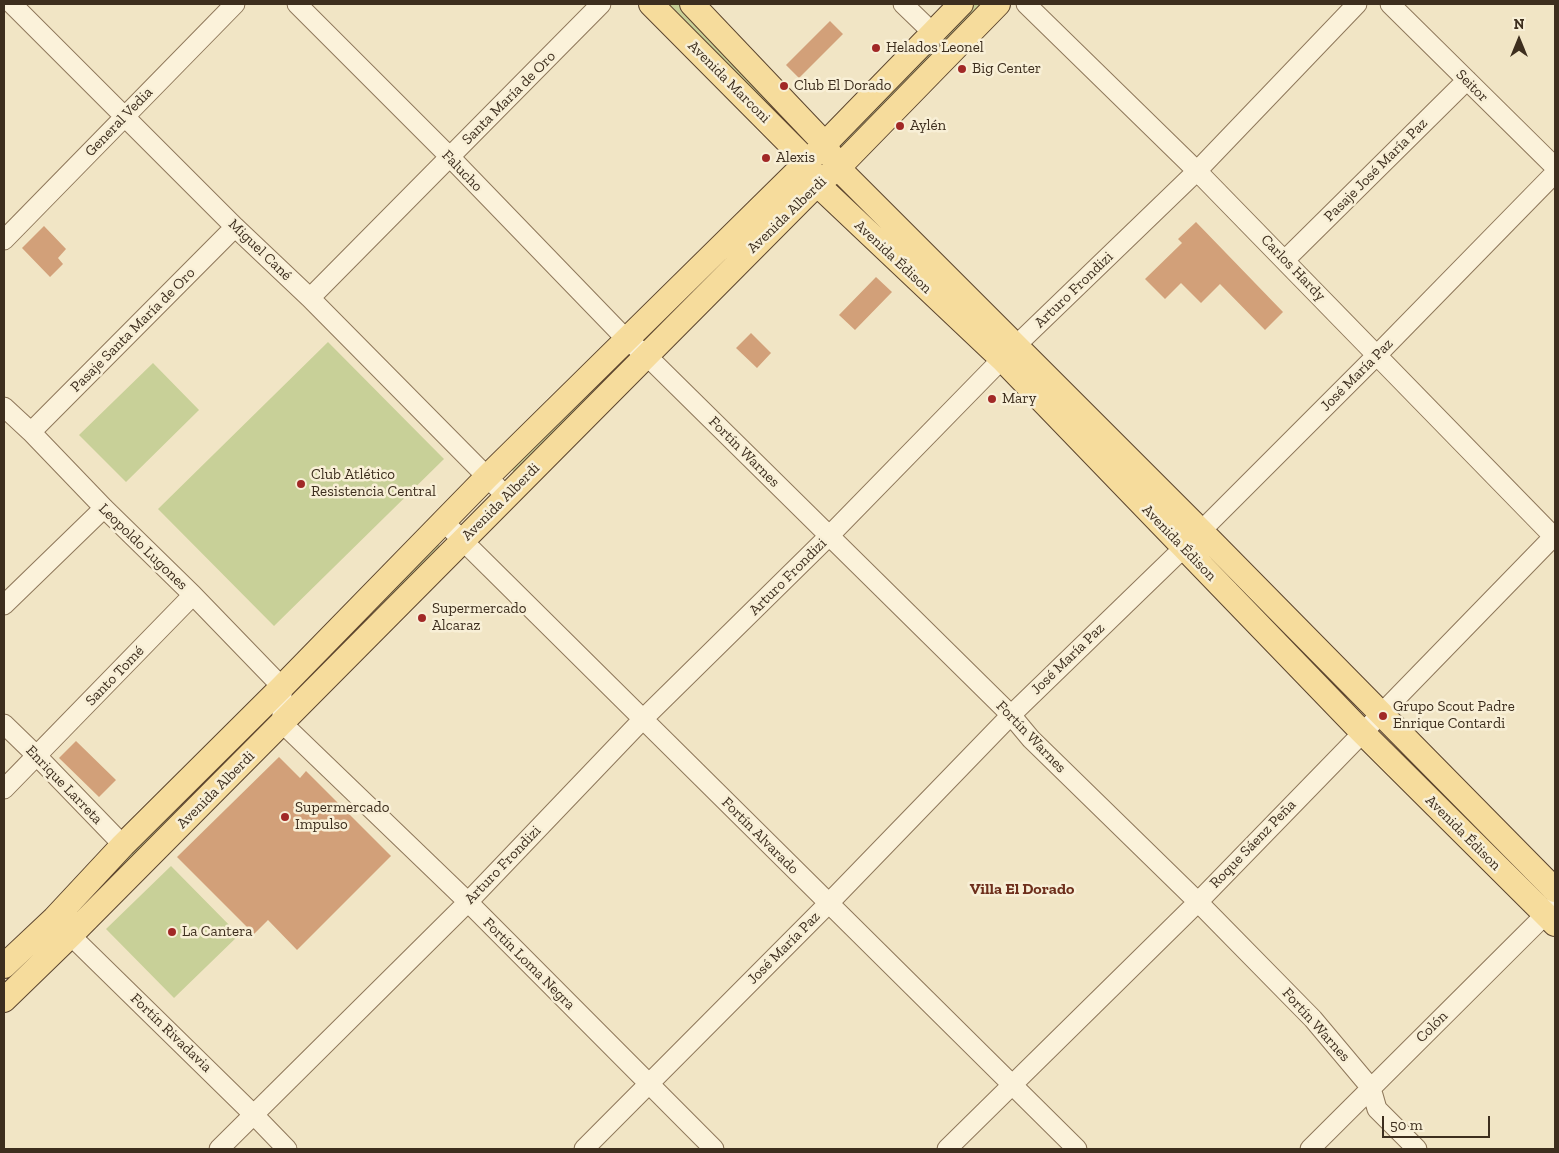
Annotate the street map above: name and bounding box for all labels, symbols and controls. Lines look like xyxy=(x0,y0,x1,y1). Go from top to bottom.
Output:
north arrow xyxy=(1494,15,1544,65)
text: N xyxy=(1514,16,1524,33)
street label: Avenida Marconi xyxy=(684,37,774,127)
place label: Helados Leonel xyxy=(886,39,984,57)
marker: Helados Leonel xyxy=(870,42,882,54)
street label: Santa María de Oro xyxy=(458,47,560,149)
place label: Big Center xyxy=(972,60,1041,78)
marker: Big Center xyxy=(956,63,968,75)
street label: Seitor xyxy=(1452,66,1492,106)
place label: Club El Dorado xyxy=(794,77,891,95)
marker: Club El Dorado xyxy=(778,80,790,92)
street label: General Vedia xyxy=(81,84,157,160)
street label: Pasaje José María Paz xyxy=(1320,114,1432,226)
place label: Aylén xyxy=(910,117,946,135)
marker: Aylén xyxy=(894,120,906,132)
street label: Falucho xyxy=(438,146,486,196)
place label: Alexis xyxy=(776,149,815,167)
marker: Alexis xyxy=(760,152,772,164)
street label: Avenida Alberdi xyxy=(744,173,830,257)
street label: Miguel Cané xyxy=(225,215,295,285)
street label: Avenida Édison xyxy=(851,217,935,297)
street label: Carlos Hardy xyxy=(1257,231,1329,305)
street label: Arturo Frondizi xyxy=(1031,248,1117,332)
street label: Pasaje Santa María de Oro xyxy=(67,264,199,396)
street label: José María Paz xyxy=(1317,335,1397,415)
place label: Mary xyxy=(1002,390,1036,408)
marker: Mary xyxy=(986,393,998,405)
street label: Fortín Warnes xyxy=(705,413,783,491)
street label: Avenida Alberdi xyxy=(458,459,544,545)
place label: Club Atlético Resistencia Central xyxy=(311,466,436,501)
marker: Club Atlético Resistencia Central xyxy=(295,478,307,490)
street label: Leopoldo Lugones xyxy=(95,500,191,594)
street label: Avenida Édison xyxy=(1138,501,1220,585)
street label: Arturo Frondizi xyxy=(746,535,830,619)
place label: Supermercado Alcaraz xyxy=(432,600,526,635)
marker: Supermercado Alcaraz xyxy=(416,612,428,624)
street label: José María Paz xyxy=(1027,619,1109,699)
street label: Santo Tomé xyxy=(82,642,148,710)
street label: Fortín Warnes xyxy=(992,697,1070,777)
place label: Grupo Scout Padre Enrique Contardi xyxy=(1393,698,1515,733)
marker: Grupo Scout Padre Enrique Contardi xyxy=(1377,710,1389,722)
street label: Enrique Larreta xyxy=(22,742,106,828)
street label: Avenida Alberdi xyxy=(173,747,259,833)
street label: Avenida Édison xyxy=(1422,792,1504,874)
street label: Fortín Alvarado xyxy=(718,794,802,878)
street label: Roque Sáenz Peña xyxy=(1206,796,1300,892)
place label: Supermercado Impulso xyxy=(295,799,389,834)
marker: Supermercado Impulso xyxy=(279,811,291,823)
street label: Arturo Frondizi xyxy=(461,822,545,908)
district label: Villa El Dorado xyxy=(970,879,1074,899)
street label: José María Paz xyxy=(744,908,824,988)
street label: Fortín Loma Negra xyxy=(479,914,579,1014)
place label: La Cantera xyxy=(182,923,253,941)
marker: La Cantera xyxy=(166,926,178,938)
street label: Fortín Warnes xyxy=(1278,984,1354,1066)
street label: Fortín Rivadavia xyxy=(127,990,215,1076)
street label: Colón xyxy=(1412,1007,1452,1047)
scale bar xyxy=(1384,1106,1492,1138)
text: 50 m xyxy=(1390,1116,1423,1134)

